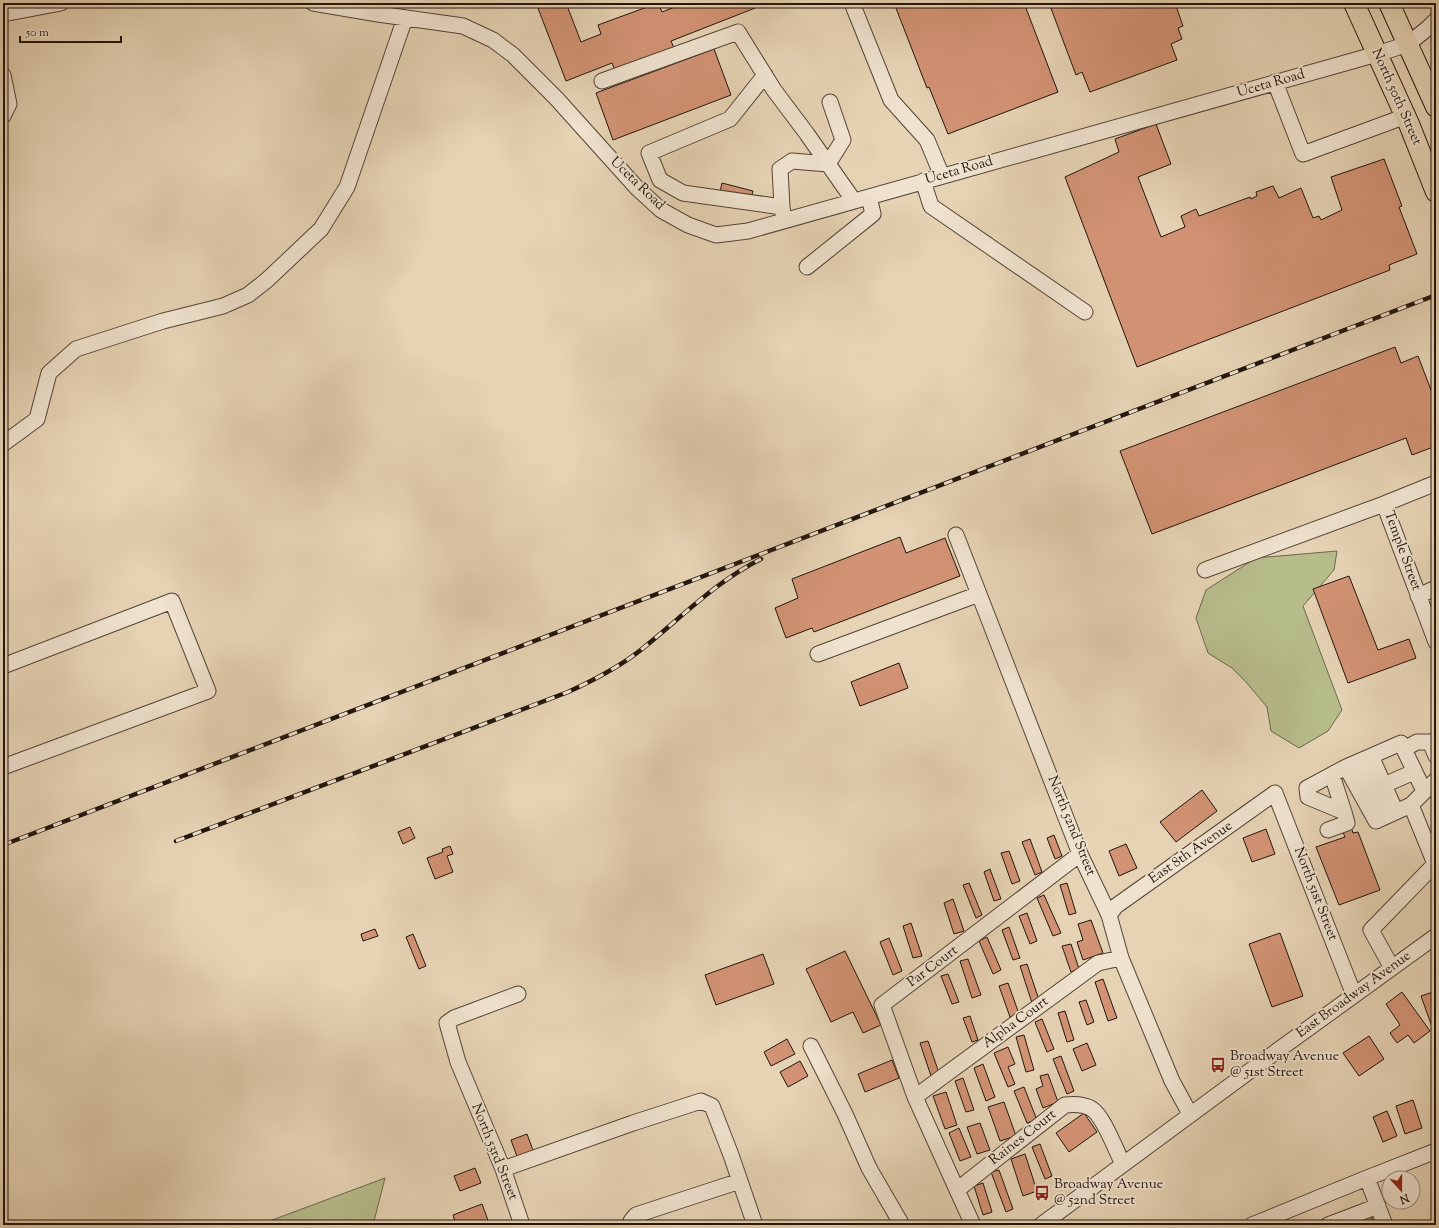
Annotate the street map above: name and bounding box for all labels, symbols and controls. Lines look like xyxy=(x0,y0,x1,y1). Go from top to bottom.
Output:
scale bar xyxy=(20,18,121,44)
text: 50 m xyxy=(25,24,49,42)
street label: North 50th Street xyxy=(1366,45,1426,149)
street label: Uceta Road xyxy=(1235,65,1307,103)
street label: Uceta Road xyxy=(923,152,995,190)
street label: Uceta Road xyxy=(605,153,669,215)
street label: Temple Street xyxy=(1378,508,1426,594)
street label: North 52nd Street xyxy=(1042,773,1100,879)
street label: East 8th Avenue xyxy=(1145,817,1237,889)
street label: North 51st Street xyxy=(1288,844,1342,944)
street label: Par Court xyxy=(903,941,963,993)
street label: East Broadway Avenue xyxy=(1293,947,1415,1043)
street label: Alpha Court xyxy=(979,992,1053,1054)
place label: Broadway Avenue @ 51st Street xyxy=(1230,1047,1339,1083)
bus stop icon: Broadway Avenue @ 51st Street xyxy=(1209,1056,1227,1074)
street label: North 53rd Street xyxy=(466,1101,523,1203)
street label: Raines Court xyxy=(985,1105,1061,1171)
north arrow xyxy=(1381,1170,1421,1210)
place label: Broadway Avenue @ 52nd Street xyxy=(1054,1175,1163,1211)
bus stop icon: Broadway Avenue @ 52nd Street xyxy=(1033,1184,1051,1202)
text: N xyxy=(1397,1189,1412,1208)

